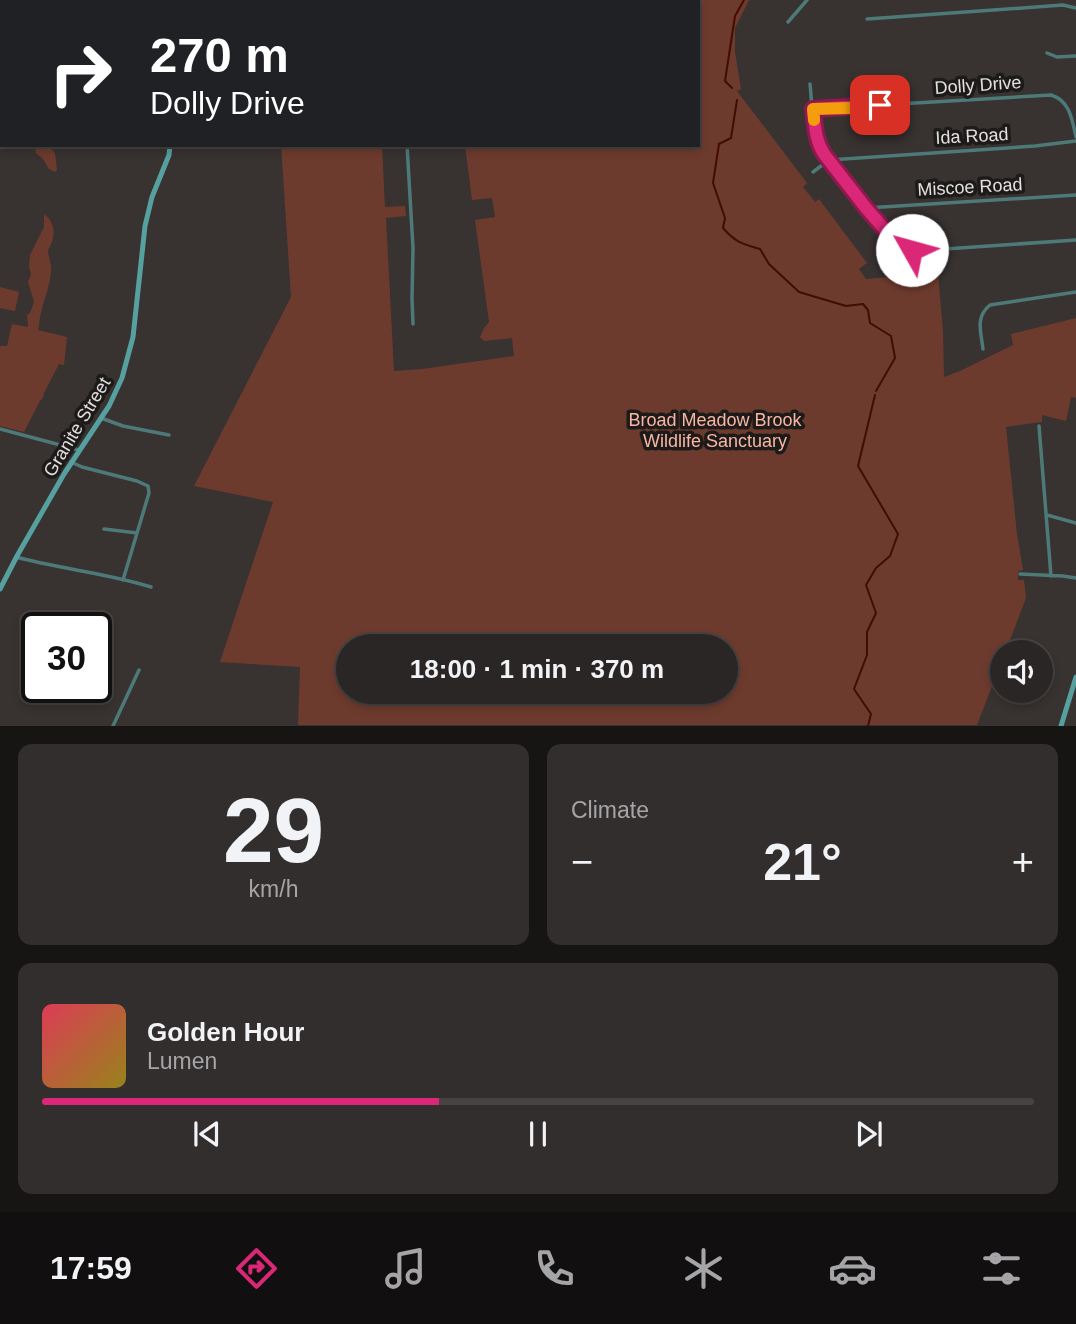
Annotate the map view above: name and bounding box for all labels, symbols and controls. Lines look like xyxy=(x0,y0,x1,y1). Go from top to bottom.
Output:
icon: right xyxy=(35,28,126,119)
text: 270 m xyxy=(150,28,289,82)
street label: Dolly Drive xyxy=(934,72,1022,98)
pin xyxy=(850,75,910,135)
text: Dolly Drive xyxy=(150,85,305,121)
icon: arrive xyxy=(861,86,899,124)
street label: Ida Road xyxy=(935,124,1009,148)
street label: Miscoe Road xyxy=(917,174,1023,200)
position arrow xyxy=(875,213,949,287)
street label: Granite Street xyxy=(40,374,114,480)
park label: Broad Meadow Brook Wildlife Sanctuary xyxy=(628,410,803,451)
speed limit sign: 30 xyxy=(21,612,112,703)
map controls xyxy=(990,640,1053,703)
button: sound xyxy=(990,640,1053,703)
text: 18:00 · 1 min · 370 m xyxy=(410,654,664,684)
text: 29 xyxy=(223,780,324,881)
text: Climate xyxy=(571,797,649,823)
text: 21° xyxy=(763,833,842,891)
text: − xyxy=(571,841,593,883)
text: + xyxy=(1012,841,1034,883)
text: km/h xyxy=(249,876,298,902)
text: Golden Hour xyxy=(147,1017,304,1047)
text: Lumen xyxy=(147,1048,217,1074)
icon: previous xyxy=(188,1115,226,1153)
icon: pause xyxy=(519,1115,557,1153)
icon: next xyxy=(850,1115,888,1153)
icon: directions xyxy=(232,1244,281,1293)
icon: music xyxy=(381,1244,430,1293)
icon: phone xyxy=(530,1244,579,1293)
icon: climate xyxy=(679,1244,728,1293)
icon: car xyxy=(828,1244,877,1293)
icon: filters xyxy=(977,1244,1026,1293)
text: 17:59 xyxy=(50,1250,132,1286)

